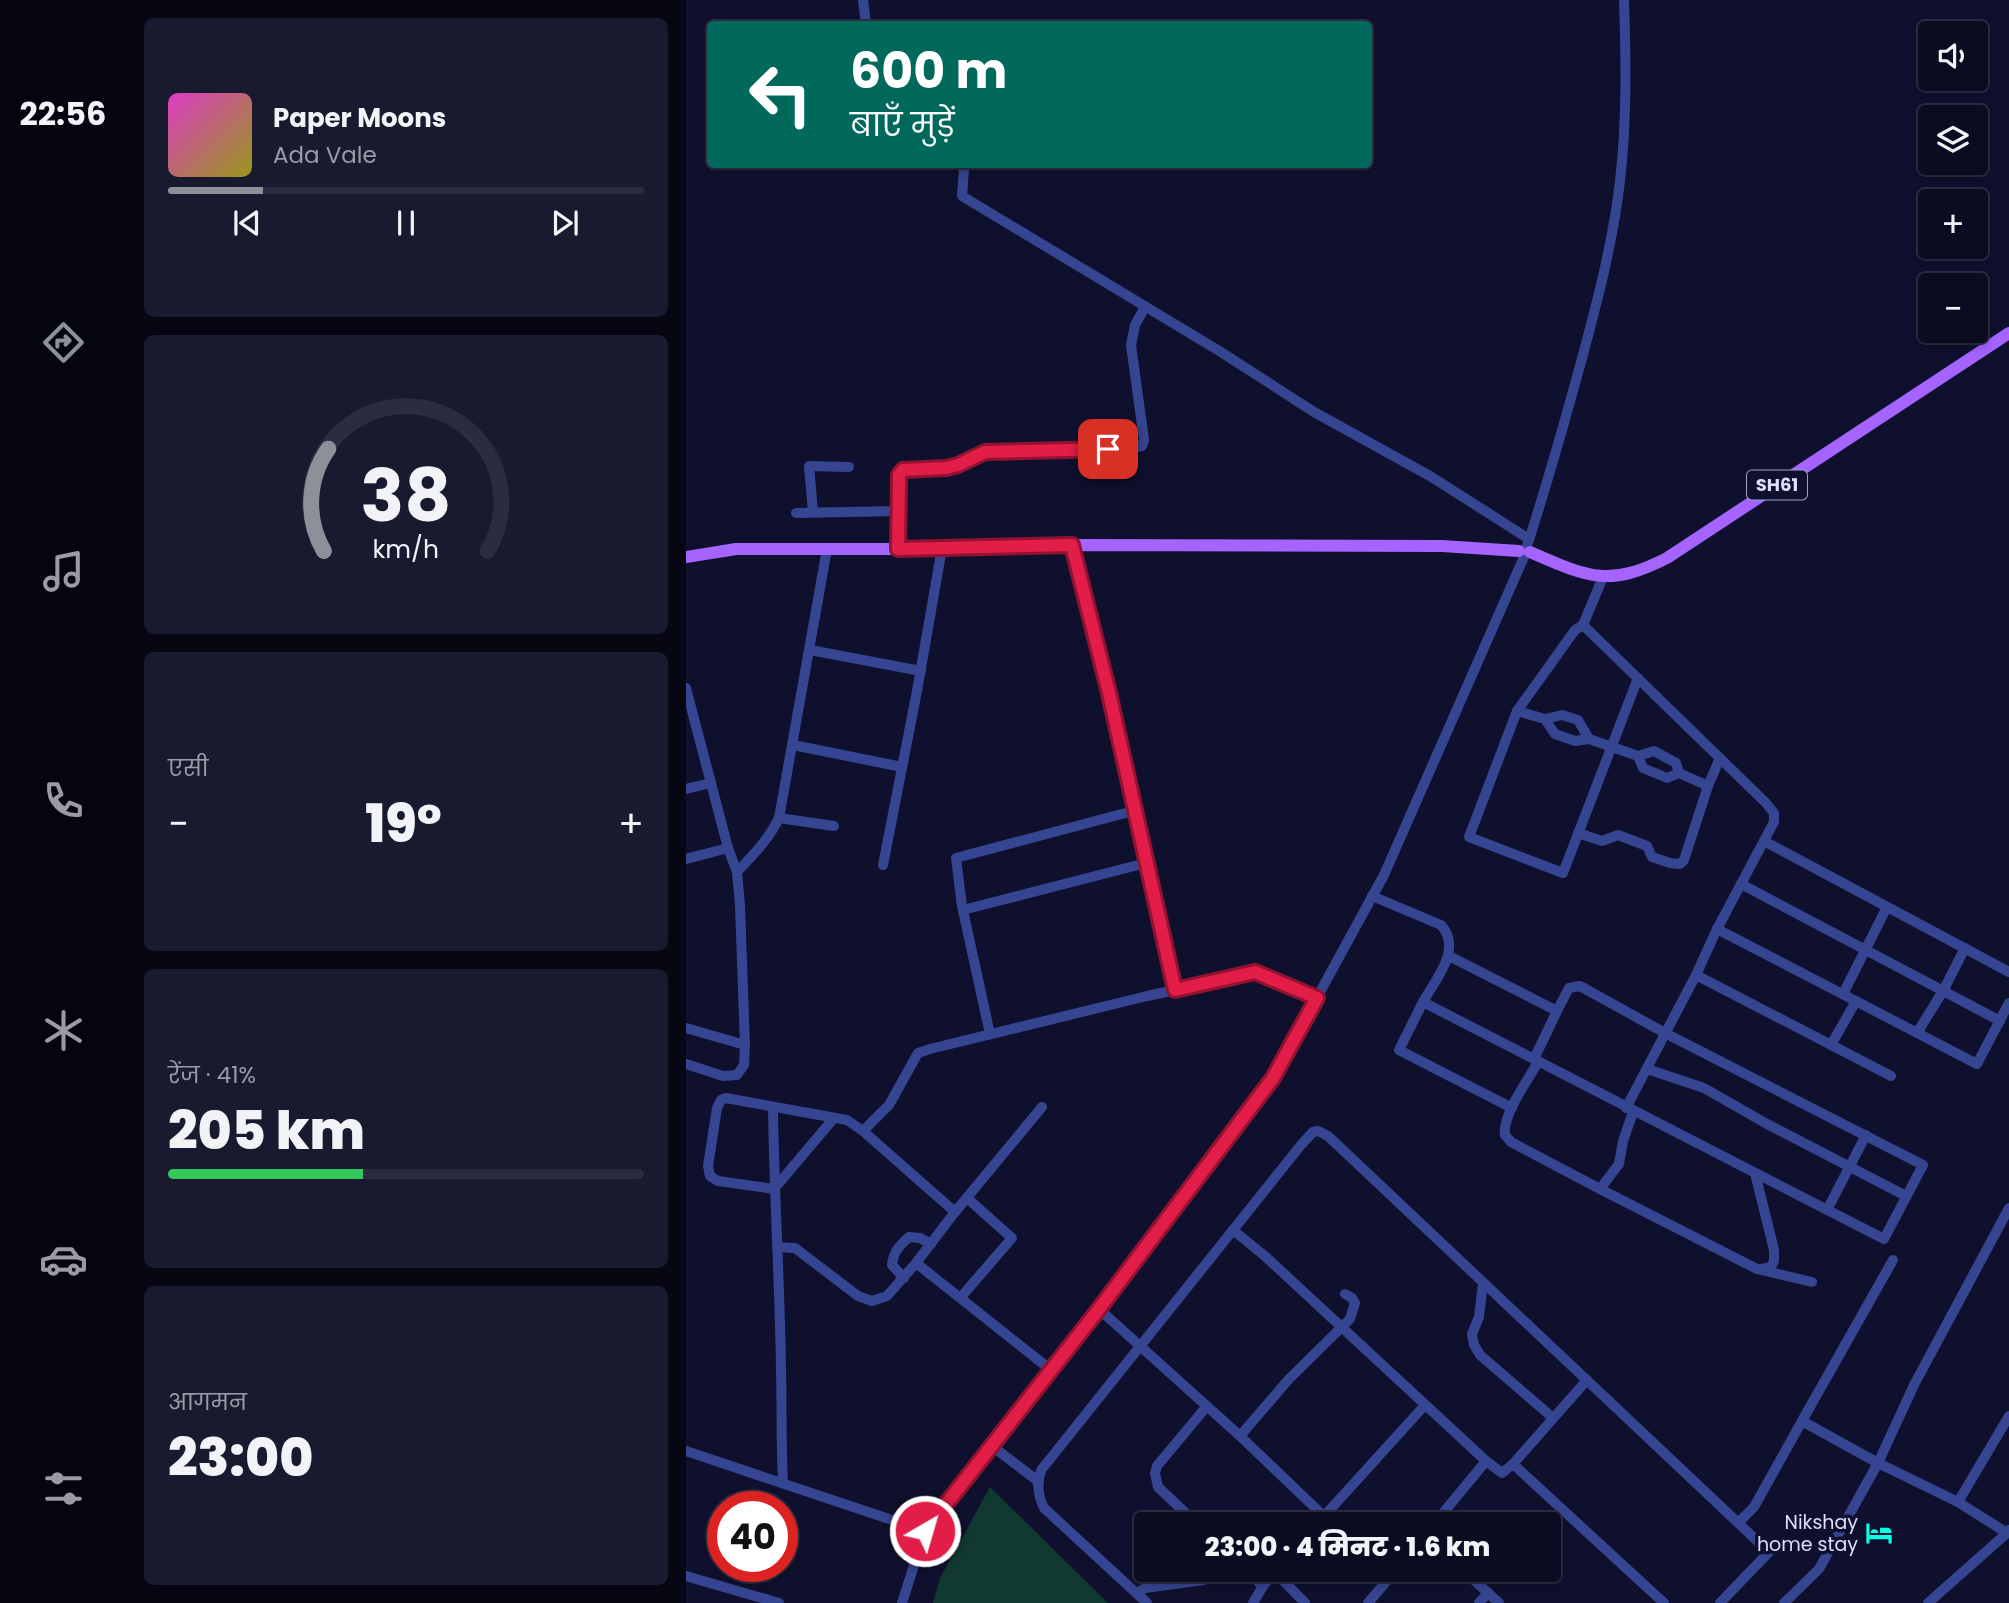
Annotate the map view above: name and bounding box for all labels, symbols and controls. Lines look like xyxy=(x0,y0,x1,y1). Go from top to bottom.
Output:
map controls xyxy=(1918,21,1988,343)
button: sound xyxy=(1918,21,1988,91)
text: 600 m xyxy=(850,37,1007,105)
icon: left xyxy=(735,49,826,140)
text: 22:56 xyxy=(20,91,106,136)
text: Paper Moons xyxy=(273,100,446,136)
text: बाएँ मुड़ें xyxy=(850,102,954,147)
button: layers xyxy=(1918,105,1988,175)
text: Ada Vale xyxy=(273,139,377,171)
button: + xyxy=(1918,189,1988,259)
icon: previous xyxy=(228,204,266,242)
icon: pause xyxy=(387,204,425,242)
icon: next xyxy=(546,204,584,242)
button: − xyxy=(1918,273,1988,343)
icon: directions xyxy=(39,318,88,367)
pin xyxy=(1078,419,1138,479)
icon: arrive xyxy=(1089,430,1127,468)
text: 38 xyxy=(360,445,452,546)
road number: SH61 xyxy=(1747,471,1807,500)
text: km/h xyxy=(373,531,439,566)
icon: music xyxy=(39,547,88,596)
text: एसी xyxy=(168,752,209,784)
icon: phone xyxy=(39,776,88,825)
text: 19° xyxy=(365,787,442,860)
text: − xyxy=(168,797,189,850)
text: + xyxy=(618,797,644,850)
icon: climate xyxy=(39,1006,88,1055)
text: रेंज · 41% xyxy=(168,1059,256,1091)
text: 205 km xyxy=(168,1094,365,1167)
icon: car xyxy=(39,1235,88,1284)
text: आगमन xyxy=(168,1386,247,1418)
text: 23:00 xyxy=(168,1421,313,1494)
icon: filters xyxy=(39,1464,88,1513)
speed limit sign: 40 xyxy=(707,1491,798,1582)
position arrow xyxy=(888,1494,962,1568)
place label: Nikshay home stay xyxy=(1757,1509,1858,1558)
hotel icon: Nikshay home stay xyxy=(1864,1518,1894,1548)
text: 23:00 · 4 मिनट · 1.6 km xyxy=(1205,1529,1490,1565)

